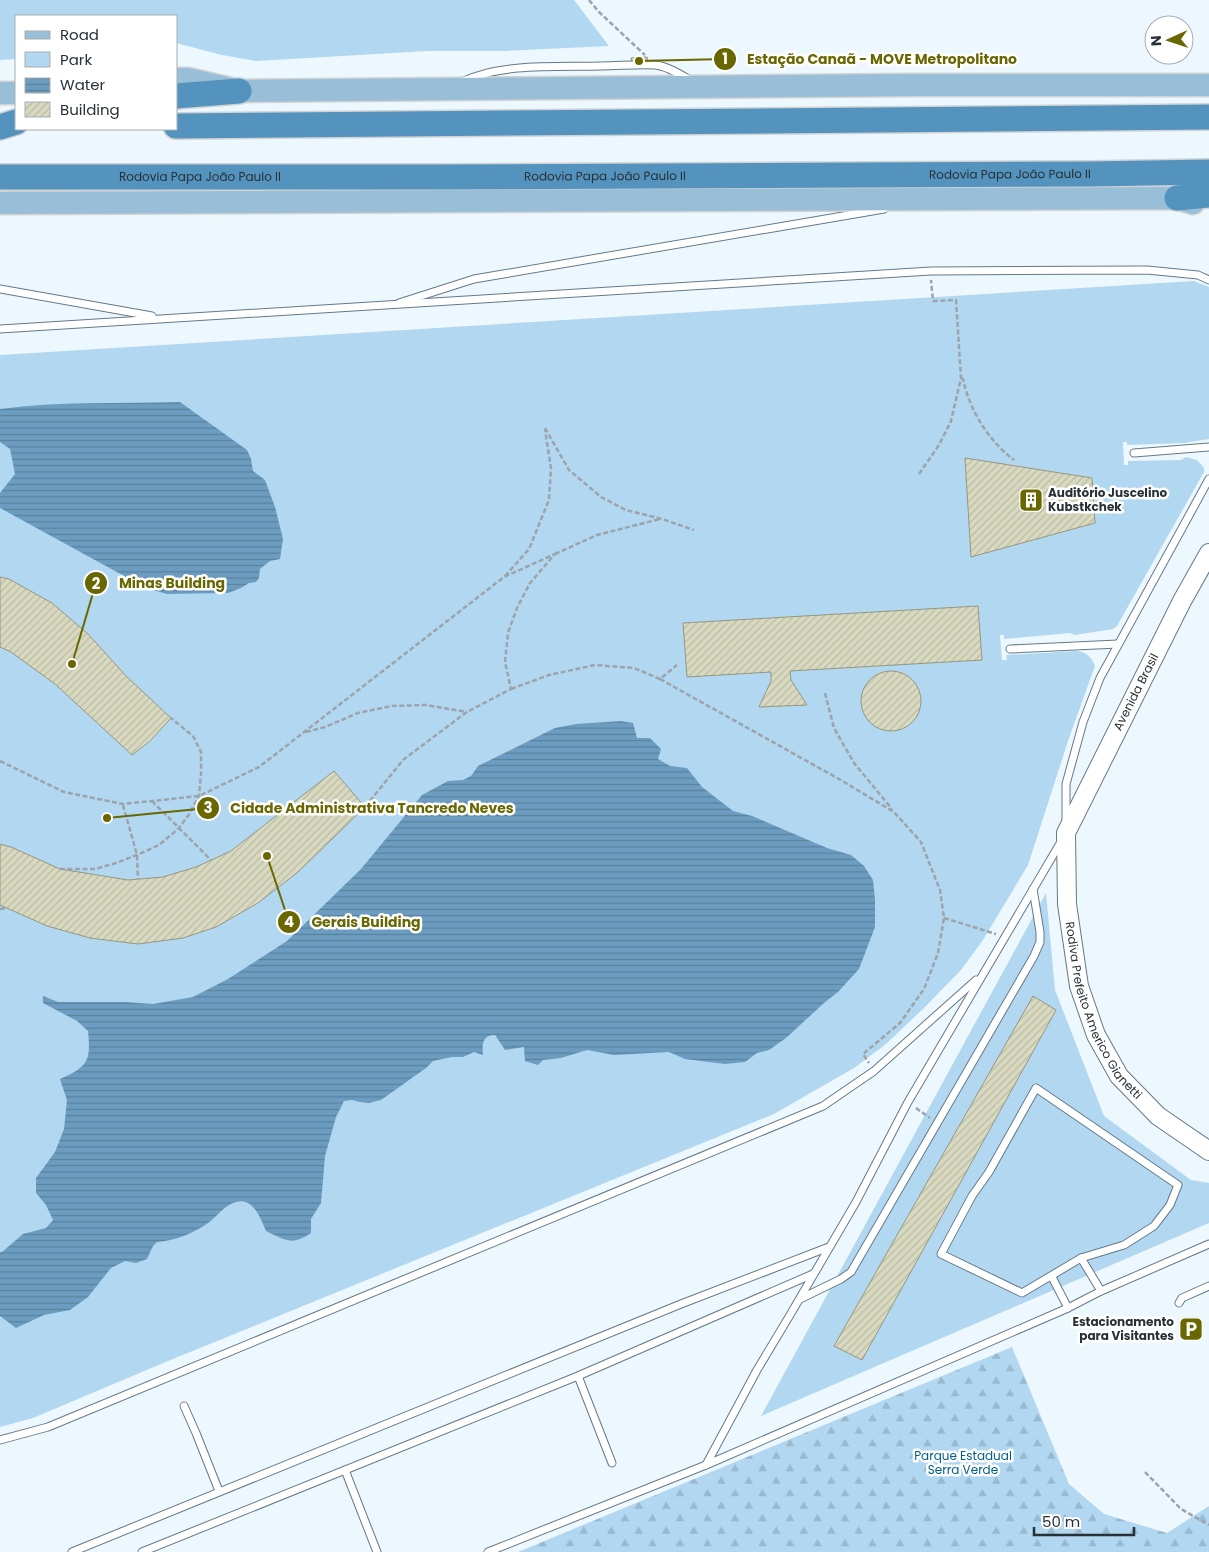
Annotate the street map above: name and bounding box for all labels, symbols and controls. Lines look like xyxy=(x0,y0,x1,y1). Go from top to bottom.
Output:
legend xyxy=(15,15,178,130)
north arrow xyxy=(1144,15,1194,65)
text: Road xyxy=(60,24,99,45)
text: N xyxy=(1146,35,1166,46)
callout: Estação Canaã - MOVE Metropolitano xyxy=(712,44,1027,73)
text: 1 xyxy=(722,48,728,69)
text: Park xyxy=(60,49,92,70)
text: Estação Canaã - MOVE Metropolitano xyxy=(747,49,1017,69)
text: Water xyxy=(60,74,106,95)
text: Building xyxy=(60,99,120,120)
street label: Rodovia Papa João Paulo II xyxy=(929,165,1091,183)
street label: Rodovia Papa João Paulo II xyxy=(524,167,686,185)
street label: Rodovia Papa João Paulo II xyxy=(119,168,281,185)
place label: Auditório Juscelino Kubstkchek xyxy=(1048,484,1168,515)
building icon: Auditório Juscelino Kubstkchek xyxy=(1018,487,1044,513)
callout: Minas Building xyxy=(84,569,235,598)
text: 2 xyxy=(92,573,101,594)
text: Minas Building xyxy=(119,573,225,593)
street label: Avenida Brasil xyxy=(1109,650,1162,733)
callout: Cidade Administrativa Tancredo Neves xyxy=(195,794,524,823)
text: 3 xyxy=(203,797,213,818)
text: Cidade Administrativa Tancredo Neves xyxy=(230,798,514,818)
callout: Gerais Building xyxy=(276,907,430,936)
text: 4 xyxy=(284,911,294,932)
text: Gerais Building xyxy=(311,912,421,932)
street label: Rodiva Prefeito Americo Gianetti xyxy=(1062,920,1146,1103)
place label: Estacionamento para Visitantes xyxy=(1072,1313,1174,1344)
parking icon: Estacionamento para Visitantes xyxy=(1178,1316,1204,1342)
park label: Parque Estadual Serra Verde xyxy=(914,1447,1012,1478)
scale bar xyxy=(1034,1504,1134,1536)
text: 50 m xyxy=(1042,1511,1080,1532)

